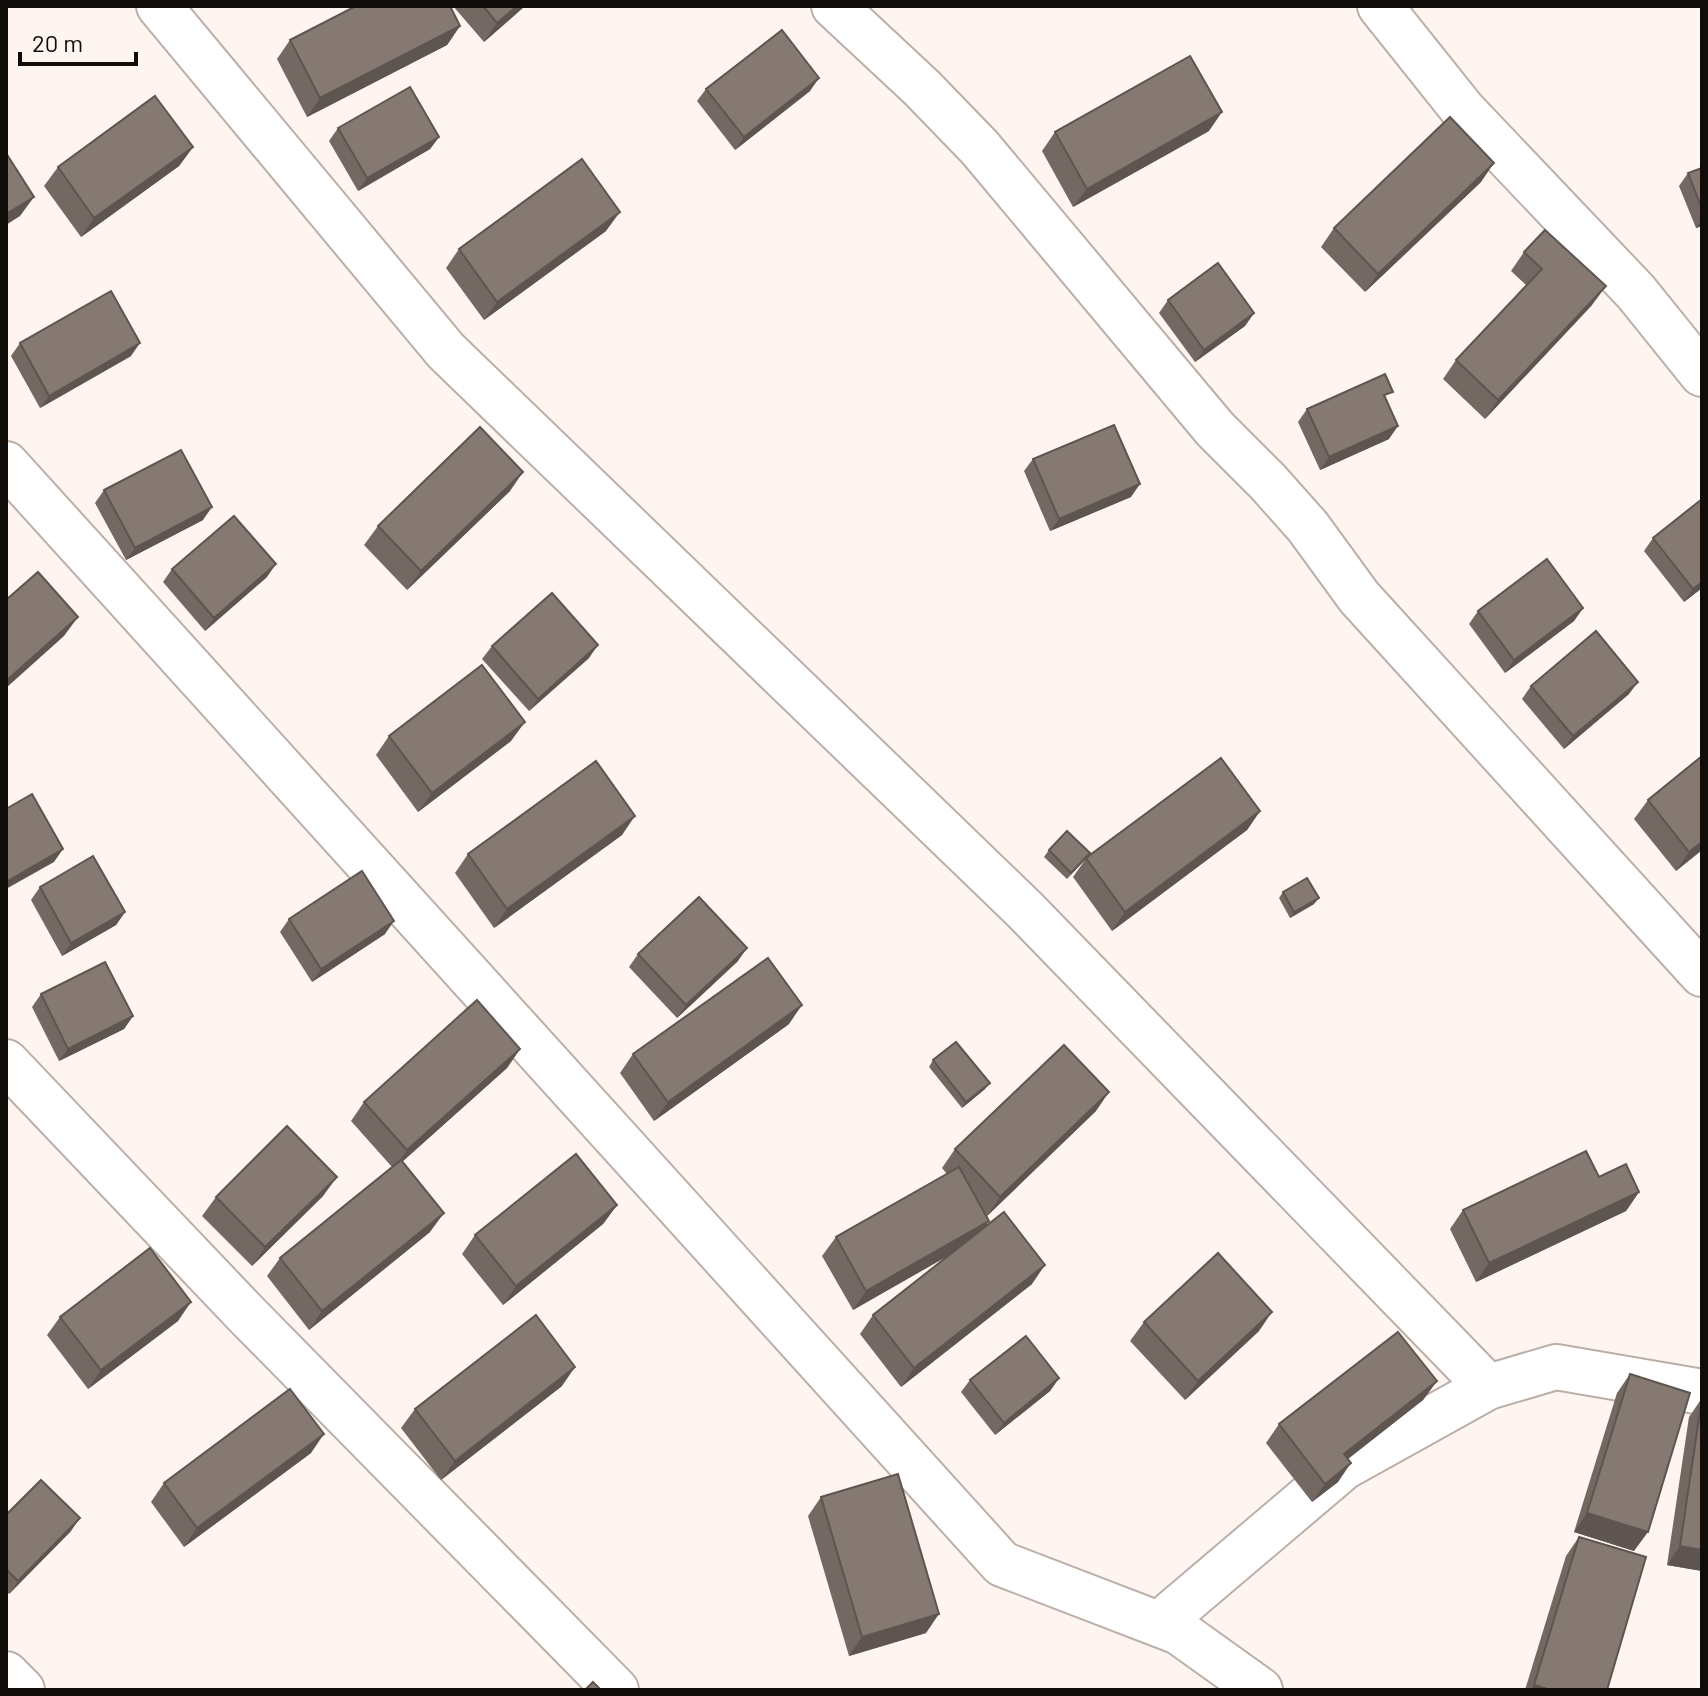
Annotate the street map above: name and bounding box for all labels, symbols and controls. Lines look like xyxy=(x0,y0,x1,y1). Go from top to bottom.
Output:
scale bar xyxy=(20,16,136,66)
text: 20 m xyxy=(32,28,83,57)

